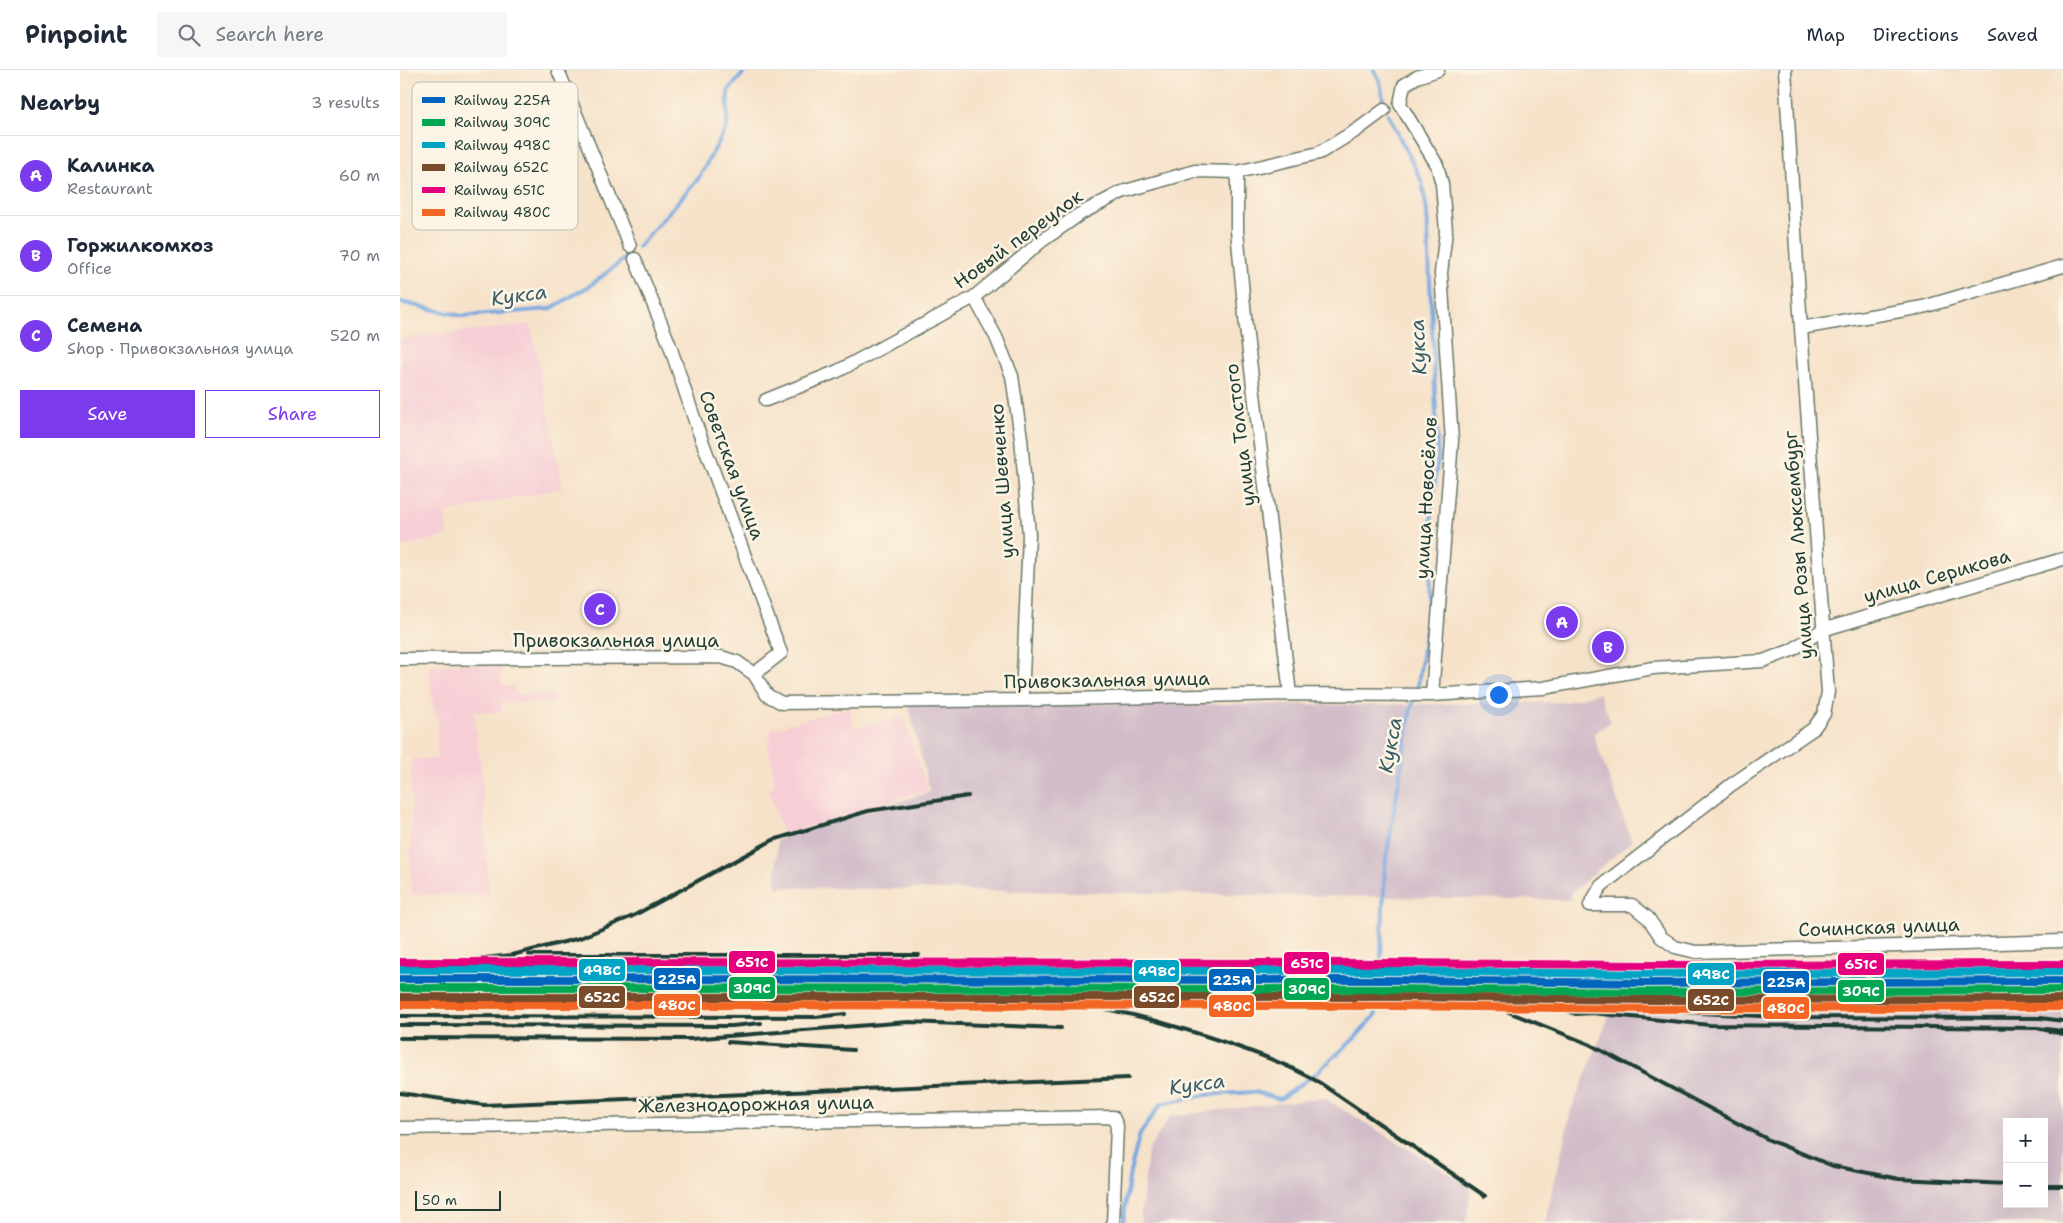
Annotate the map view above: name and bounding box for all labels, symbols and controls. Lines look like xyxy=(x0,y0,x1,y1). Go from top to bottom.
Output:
search box xyxy=(157,12,507,57)
text: Pinpoint xyxy=(25,19,127,51)
icon: search xyxy=(175,21,203,49)
text: Search here xyxy=(215,22,324,47)
text: Map xyxy=(1807,23,1845,47)
text: Directions xyxy=(1873,23,1959,47)
text: Saved xyxy=(1987,23,2038,47)
legend xyxy=(412,82,578,230)
text: Nearby xyxy=(20,89,100,117)
text: Railway 225А xyxy=(454,91,550,109)
text: 3 results xyxy=(311,92,380,113)
text: Railway 309С xyxy=(454,113,550,131)
text: Railway 498С xyxy=(454,136,550,154)
text: Калинка xyxy=(67,153,154,178)
text: Railway 652С xyxy=(454,158,549,176)
text: A xyxy=(30,165,42,186)
text: 60 m xyxy=(339,165,380,186)
text: Restaurant xyxy=(67,178,153,199)
text: Railway 651С xyxy=(454,181,545,199)
street label: Новый переулок xyxy=(948,184,1088,294)
text: Railway 480С xyxy=(454,203,550,221)
text: Горжилкомхоз xyxy=(67,233,213,258)
text: B xyxy=(31,245,41,266)
text: 70 m xyxy=(339,245,380,266)
text: Office xyxy=(67,258,112,279)
water label: Кукса xyxy=(489,278,549,312)
text: Семена xyxy=(67,313,142,338)
water label: Кукса xyxy=(1404,318,1432,376)
text: C xyxy=(31,325,41,346)
text: 520 m xyxy=(330,325,380,346)
text: Shop · Привокзальная улица xyxy=(67,338,293,359)
street label: улица Толстого xyxy=(1219,362,1261,508)
street label: Советская улица xyxy=(693,387,771,543)
button: Save xyxy=(20,390,195,438)
button: Share xyxy=(205,390,380,438)
street label: улица Шевченко xyxy=(984,403,1020,559)
street label: улица Новосёлов xyxy=(1409,416,1443,580)
street label: улица Розы Люксембург xyxy=(1777,429,1818,660)
street label: улица Серикова xyxy=(1861,543,2014,609)
pin: C xyxy=(584,590,616,628)
pin: A xyxy=(1546,603,1578,641)
street label: Привокзальная улица xyxy=(513,628,719,653)
pin: B xyxy=(1592,628,1624,666)
street label: Привокзальная улица xyxy=(1004,666,1210,694)
your location xyxy=(1486,682,1512,708)
water label: Кукса xyxy=(1372,715,1408,775)
street label: Сочинская улица xyxy=(1798,912,1960,942)
line badge: 651С xyxy=(728,950,776,974)
line badge: 651С xyxy=(1283,951,1330,975)
line badge: 651С xyxy=(1837,952,1885,976)
text: 651С xyxy=(736,953,768,971)
text: 651С xyxy=(1291,954,1323,972)
text: 651С xyxy=(1845,955,1877,973)
line badge: 498С xyxy=(578,958,626,982)
line badge: 498С xyxy=(1133,959,1180,983)
text: 498С xyxy=(583,961,621,979)
text: 498С xyxy=(1138,962,1176,980)
line badge: 498С xyxy=(1687,962,1735,986)
text: 498С xyxy=(1692,965,1730,983)
line badge: 225А xyxy=(653,967,701,991)
line badge: 225А xyxy=(1208,968,1255,992)
text: 225А xyxy=(658,970,697,988)
line badge: 225А xyxy=(1762,970,1810,994)
text: 225А xyxy=(1213,971,1252,989)
text: 225А xyxy=(1767,973,1806,991)
line badge: 309С xyxy=(728,976,776,1000)
line badge: 309С xyxy=(1283,977,1330,1001)
text: 309С xyxy=(733,979,771,997)
line badge: 309С xyxy=(1837,979,1885,1003)
text: 309С xyxy=(1288,980,1326,998)
text: 309С xyxy=(1842,982,1880,1000)
line badge: 652С xyxy=(578,985,626,1009)
line badge: 652С xyxy=(1133,985,1180,1009)
text: 652С xyxy=(584,988,620,1006)
text: 652С xyxy=(1139,988,1175,1006)
line badge: 652С xyxy=(1687,988,1735,1012)
text: 652С xyxy=(1693,991,1729,1009)
line badge: 480С xyxy=(653,993,701,1017)
line badge: 480С xyxy=(1208,994,1255,1018)
text: 480С xyxy=(658,996,696,1014)
line badge: 480С xyxy=(1762,996,1810,1020)
text: 480С xyxy=(1213,997,1251,1015)
text: 480С xyxy=(1767,999,1805,1017)
water label: Кукса xyxy=(1167,1067,1227,1101)
street label: Железнодорожная улица xyxy=(638,1089,874,1119)
map controls xyxy=(2003,1118,2048,1208)
button: + xyxy=(2003,1118,2048,1163)
button: − xyxy=(2003,1163,2048,1208)
scale bar xyxy=(415,1188,501,1211)
text: 50 m xyxy=(422,1191,457,1209)

